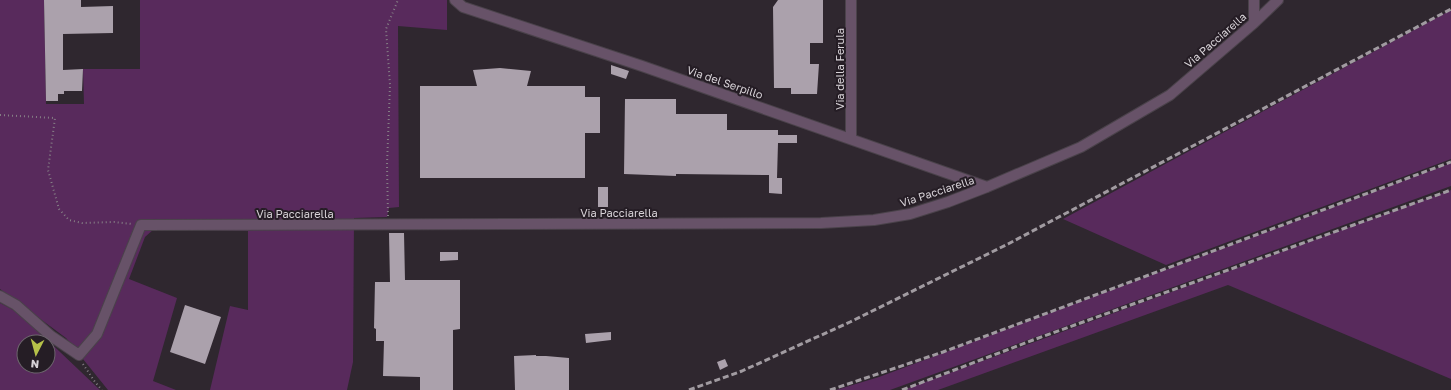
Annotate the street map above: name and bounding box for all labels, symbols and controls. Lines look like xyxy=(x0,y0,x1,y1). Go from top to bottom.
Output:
street label: Via Pacciarella xyxy=(1181,10,1249,70)
street label: Via della Ferula xyxy=(833,28,846,110)
street label: Via del Serpillo xyxy=(685,63,765,101)
street label: Via Pacciarella xyxy=(898,173,976,209)
street label: Via Pacciarella xyxy=(580,206,658,219)
street label: Via Pacciarella xyxy=(256,207,334,220)
north arrow xyxy=(16,334,56,374)
text: N xyxy=(30,358,40,371)

